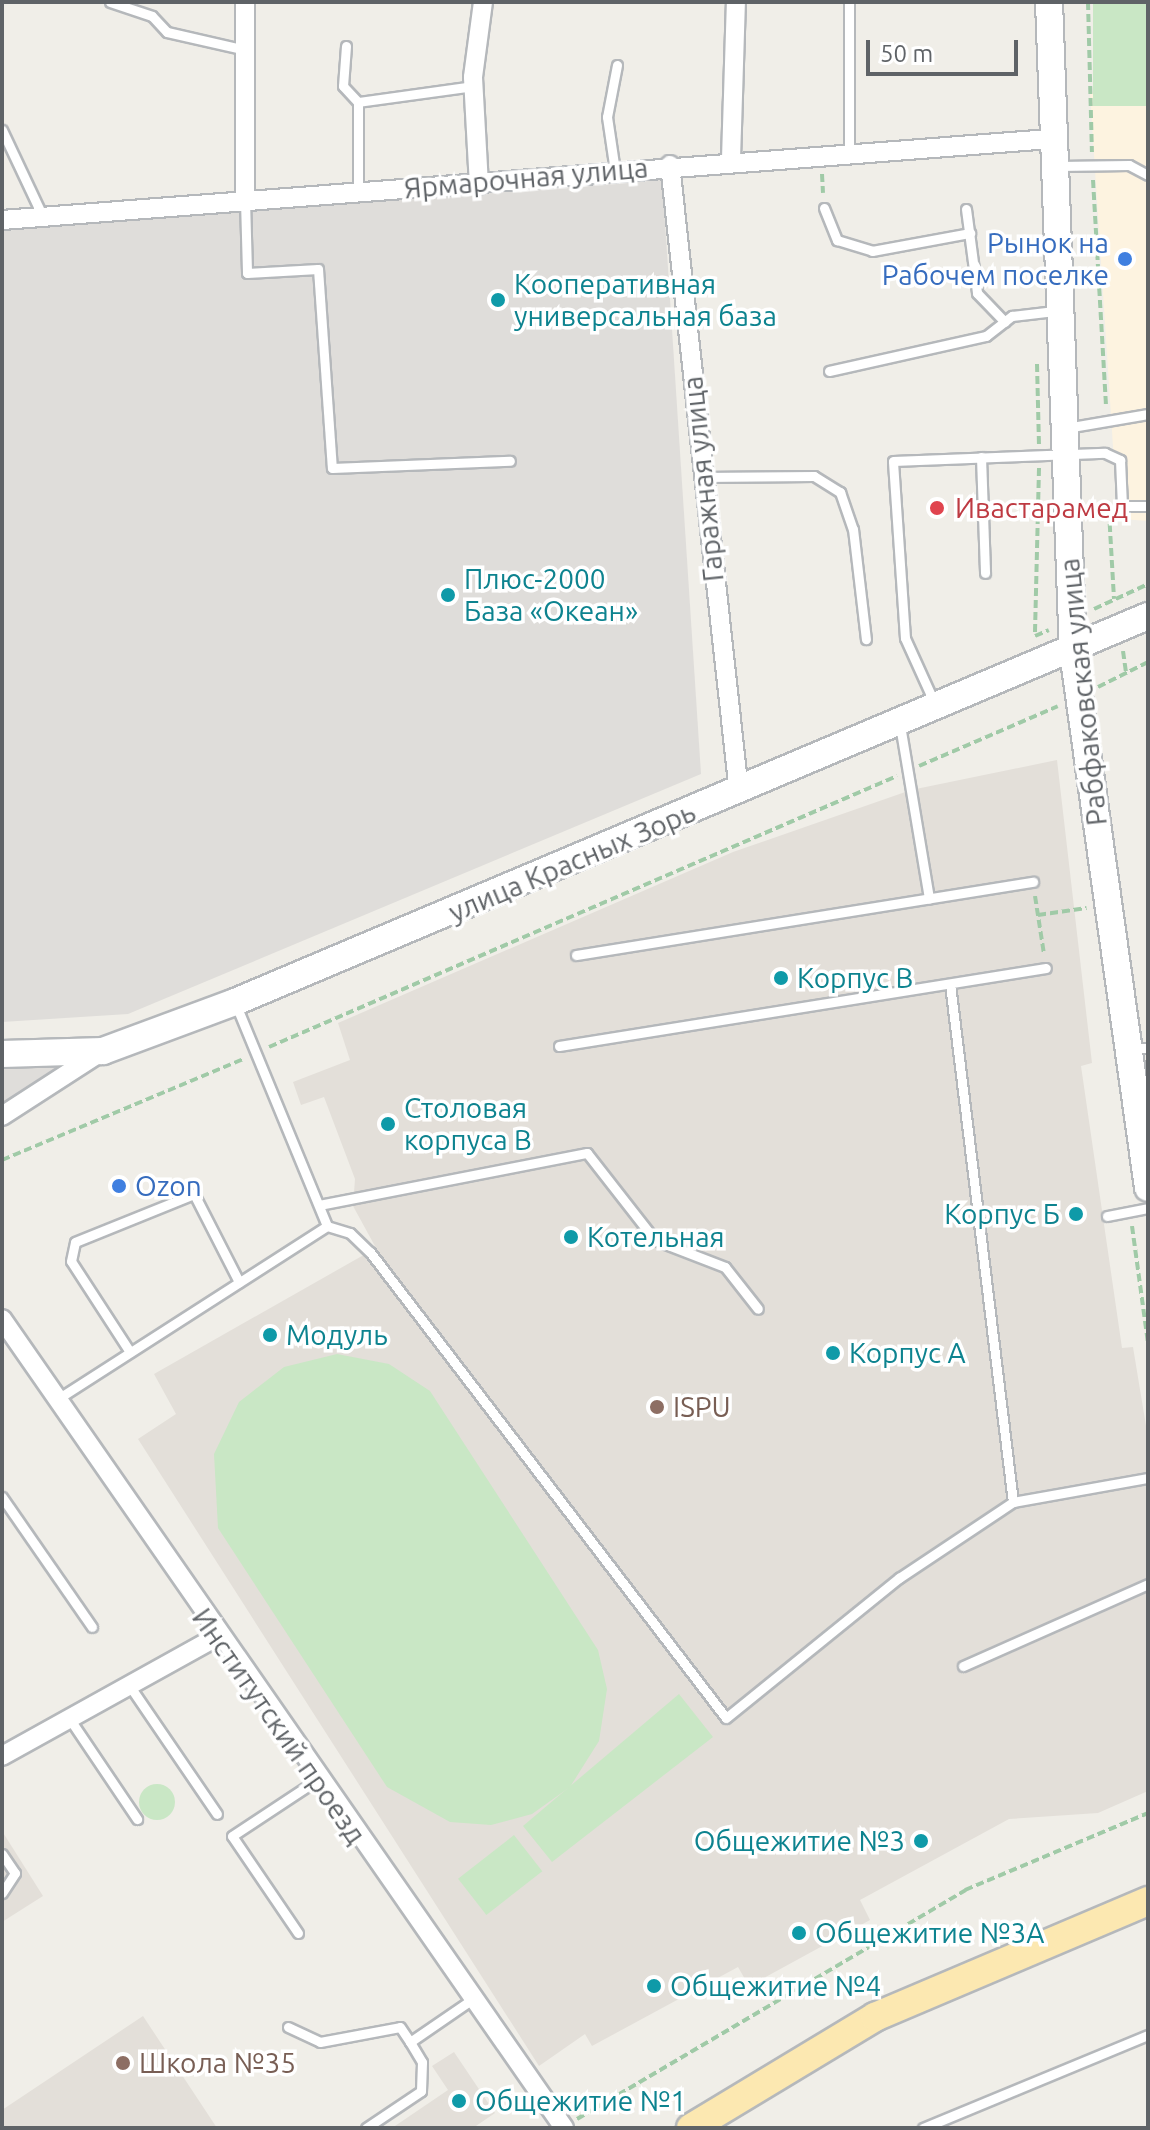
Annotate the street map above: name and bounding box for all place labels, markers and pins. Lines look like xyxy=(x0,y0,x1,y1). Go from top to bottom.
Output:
place label: Рынок на Рабочем поселке xyxy=(882,226,1109,292)
marker: Рынок на Рабочем поселке xyxy=(1116,250,1134,268)
place label: Кооперативная универсальная база xyxy=(514,267,777,333)
marker: Кооперативная универсальная база xyxy=(489,291,507,309)
place label: Ивастарамед xyxy=(955,491,1128,525)
marker: Ивастарамед xyxy=(926,497,948,519)
place label: Плюс-2000 База «Океан» xyxy=(464,562,638,628)
marker: Плюс-2000 База «Океан» xyxy=(439,586,457,604)
place label: Корпус В xyxy=(797,961,913,995)
marker: Корпус В xyxy=(772,969,790,987)
place label: Столовая корпуса В xyxy=(404,1091,532,1157)
marker: Столовая корпуса В xyxy=(379,1115,397,1133)
place label: Ozon xyxy=(135,1169,202,1203)
marker: Ozon xyxy=(110,1177,128,1195)
place label: Корпус Б xyxy=(944,1197,1060,1231)
marker: Корпус Б xyxy=(1067,1205,1085,1223)
place label: Котельная xyxy=(587,1220,725,1254)
marker: Котельная xyxy=(562,1228,580,1246)
place label: Модуль xyxy=(286,1318,388,1352)
marker: Модуль xyxy=(261,1326,279,1344)
place label: Корпус А xyxy=(849,1336,966,1370)
marker: Корпус А xyxy=(824,1344,842,1362)
place label: ISPU xyxy=(673,1390,731,1424)
marker: ISPU xyxy=(648,1398,666,1416)
place label: Общежитие №3 xyxy=(694,1824,905,1858)
marker: Общежитие №3 xyxy=(912,1832,930,1850)
place label: Общежитие №3А xyxy=(815,1916,1044,1950)
marker: Общежитие №3А xyxy=(790,1924,808,1942)
place label: Общежитие №4 xyxy=(670,1969,881,2003)
marker: Общежитие №4 xyxy=(645,1977,663,1995)
place label: Школа №35 xyxy=(139,2046,296,2080)
marker: Школа №35 xyxy=(114,2054,132,2072)
place label: Общежитие №1 xyxy=(475,2084,686,2118)
marker: Общежитие №1 xyxy=(450,2092,468,2110)

